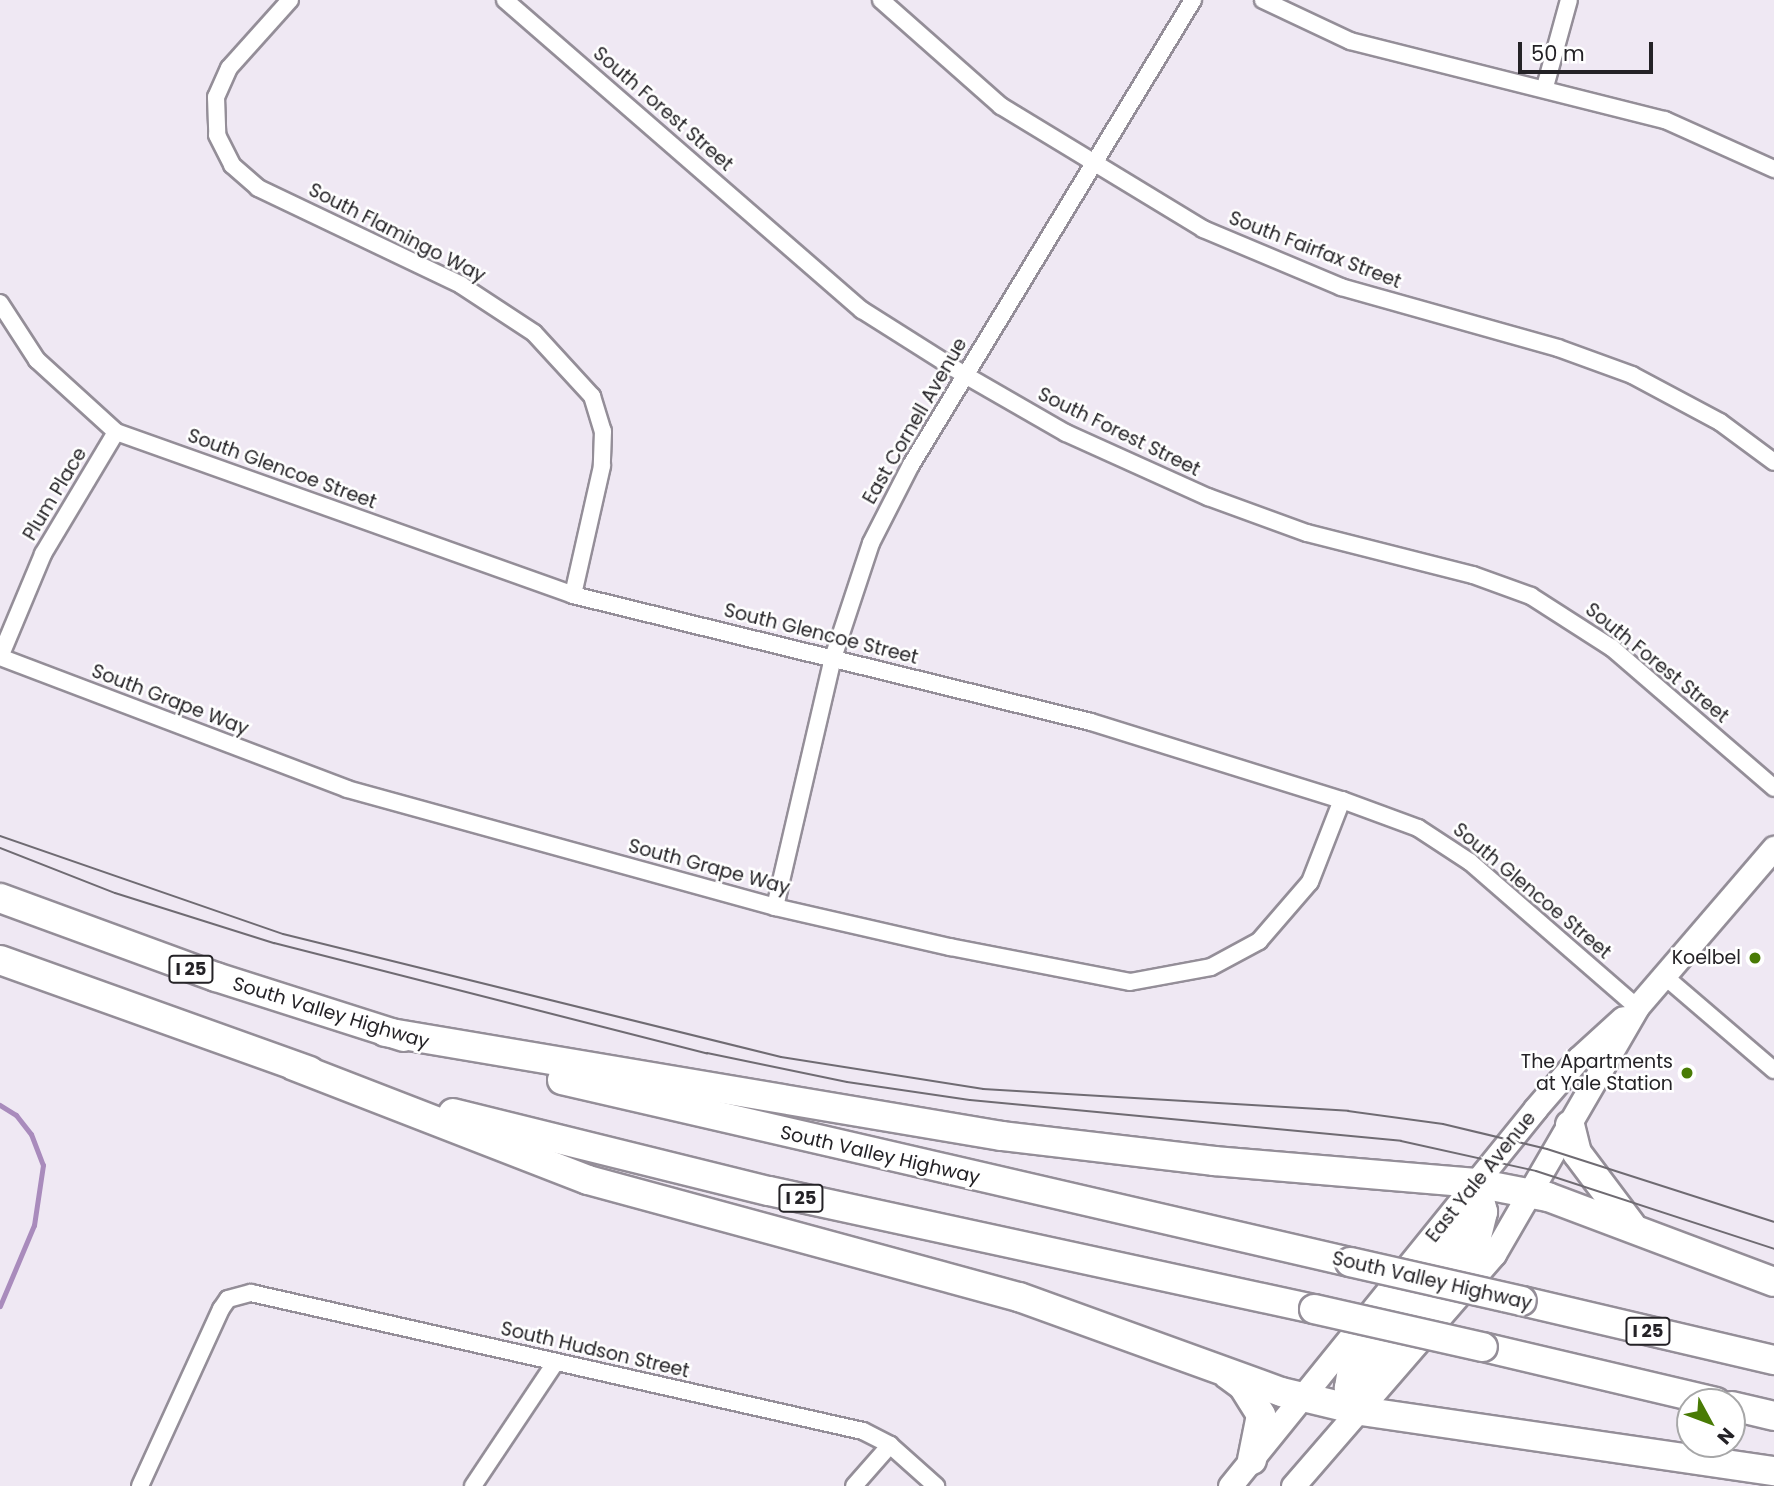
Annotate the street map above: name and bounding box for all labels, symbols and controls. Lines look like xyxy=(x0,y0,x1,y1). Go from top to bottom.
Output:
scale bar xyxy=(1522,28,1657,72)
text: 50 m xyxy=(1531,39,1585,68)
street label: South Forest Street xyxy=(588,42,738,176)
street label: South Flamingo Way xyxy=(305,179,489,287)
street label: South Fairfax Street xyxy=(1226,207,1404,293)
street label: East Cornell Avenue xyxy=(858,334,972,508)
street label: South Forest Street xyxy=(1034,383,1204,481)
street label: South Glencoe Street xyxy=(185,424,379,514)
street label: Plum Place xyxy=(18,443,92,545)
street label: South Forest Street xyxy=(1581,598,1733,728)
street label: South Glencoe Street xyxy=(722,599,920,669)
street label: South Grape Way xyxy=(88,660,252,740)
street label: South Glencoe Street xyxy=(1448,818,1616,964)
street label: South Grape Way xyxy=(626,834,792,900)
place label: Koelbel xyxy=(1672,947,1741,969)
marker: Koelbel xyxy=(1747,950,1763,966)
road number: I 25 xyxy=(168,954,214,984)
street label: South Valley Highway xyxy=(230,972,432,1054)
place label: The Apartments at Yale Station xyxy=(1521,1051,1673,1095)
marker: The Apartments at Yale Station xyxy=(1679,1065,1695,1081)
street label: East Yale Avenue xyxy=(1421,1107,1541,1247)
street label: South Valley Highway xyxy=(778,1121,982,1189)
road number: I 25 xyxy=(778,1184,824,1212)
street label: South Valley Highway xyxy=(1330,1247,1534,1315)
road number: I 25 xyxy=(1625,1316,1671,1346)
street label: South Hudson Street xyxy=(499,1317,691,1383)
north arrow xyxy=(1676,1388,1746,1458)
text: N xyxy=(1711,1422,1741,1450)

